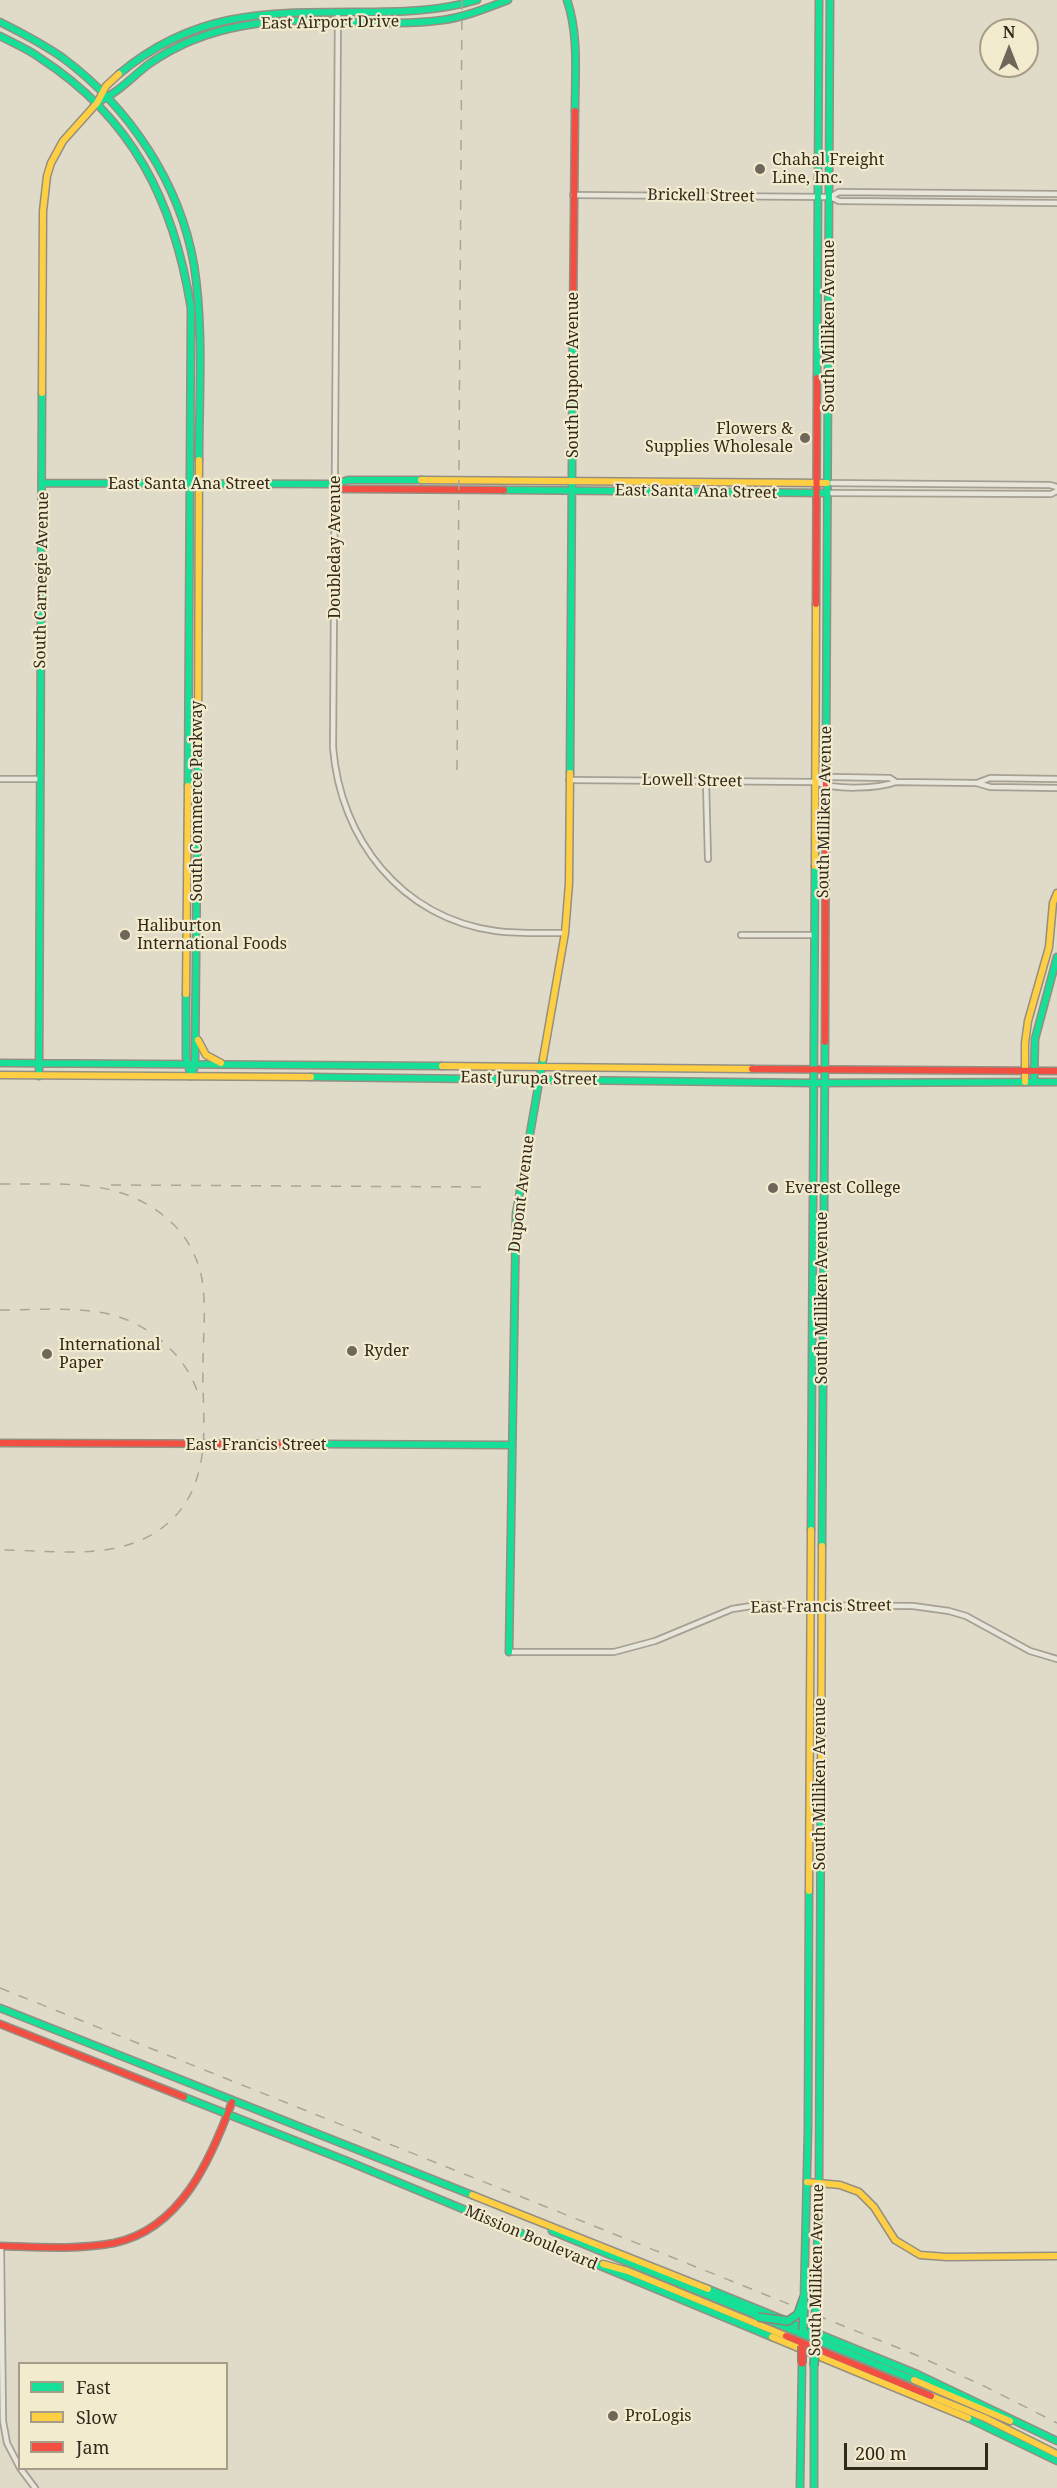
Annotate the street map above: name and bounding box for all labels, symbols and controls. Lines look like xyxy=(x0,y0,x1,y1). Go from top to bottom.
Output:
street label: East Airport Drive xyxy=(261,12,399,34)
north arrow xyxy=(979,18,1039,78)
text: N xyxy=(1003,21,1015,43)
place label: Chahal Freight Line, Inc. xyxy=(772,150,884,188)
marker: Chahal Freight Line, Inc. xyxy=(753,162,767,176)
street label: Brickell Street xyxy=(647,185,755,207)
street label: South Milliken Avenue xyxy=(819,240,839,412)
street label: South Dupont Avenue xyxy=(563,292,583,458)
place label: Flowers & Supplies Wholesale xyxy=(645,419,793,457)
marker: Flowers & Supplies Wholesale xyxy=(798,431,812,445)
street label: East Santa Ana Street xyxy=(108,474,270,494)
street label: Doubleday Avenue xyxy=(325,475,345,619)
street label: East Santa Ana Street xyxy=(615,481,777,503)
street label: South Carnegie Avenue xyxy=(31,491,53,669)
street label: South Commerce Parkway xyxy=(187,700,207,902)
street label: South Milliken Avenue xyxy=(814,726,836,898)
street label: Lowell Street xyxy=(642,771,742,791)
place label: Haliburton International Foods xyxy=(137,916,287,954)
marker: Haliburton International Foods xyxy=(118,928,132,942)
street label: East Jurupa Street xyxy=(460,1068,598,1090)
street label: Dupont Avenue xyxy=(505,1134,539,1254)
place label: Everest College xyxy=(785,1178,901,1198)
marker: Everest College xyxy=(766,1181,780,1195)
street label: South Milliken Avenue xyxy=(812,1212,832,1384)
place label: International Paper xyxy=(59,1335,161,1373)
place label: Ryder xyxy=(364,1341,409,1361)
marker: Ryder xyxy=(345,1344,359,1358)
marker: International Paper xyxy=(40,1347,54,1361)
street label: East Francis Street xyxy=(186,1435,326,1455)
street label: East Francis Street xyxy=(750,1596,892,1618)
street label: South Milliken Avenue xyxy=(810,1698,830,1870)
street label: South Milliken Avenue xyxy=(806,2184,828,2356)
street label: Mission Boulevard xyxy=(462,2201,600,2275)
legend xyxy=(18,2362,228,2470)
text: Fast xyxy=(76,2375,111,2399)
text: Slow xyxy=(76,2405,117,2429)
place label: ProLogis xyxy=(625,2406,692,2426)
marker: ProLogis xyxy=(606,2409,620,2423)
scale bar xyxy=(847,2431,991,2469)
text: Jam xyxy=(76,2435,110,2459)
text: 200 m xyxy=(855,2441,907,2465)

